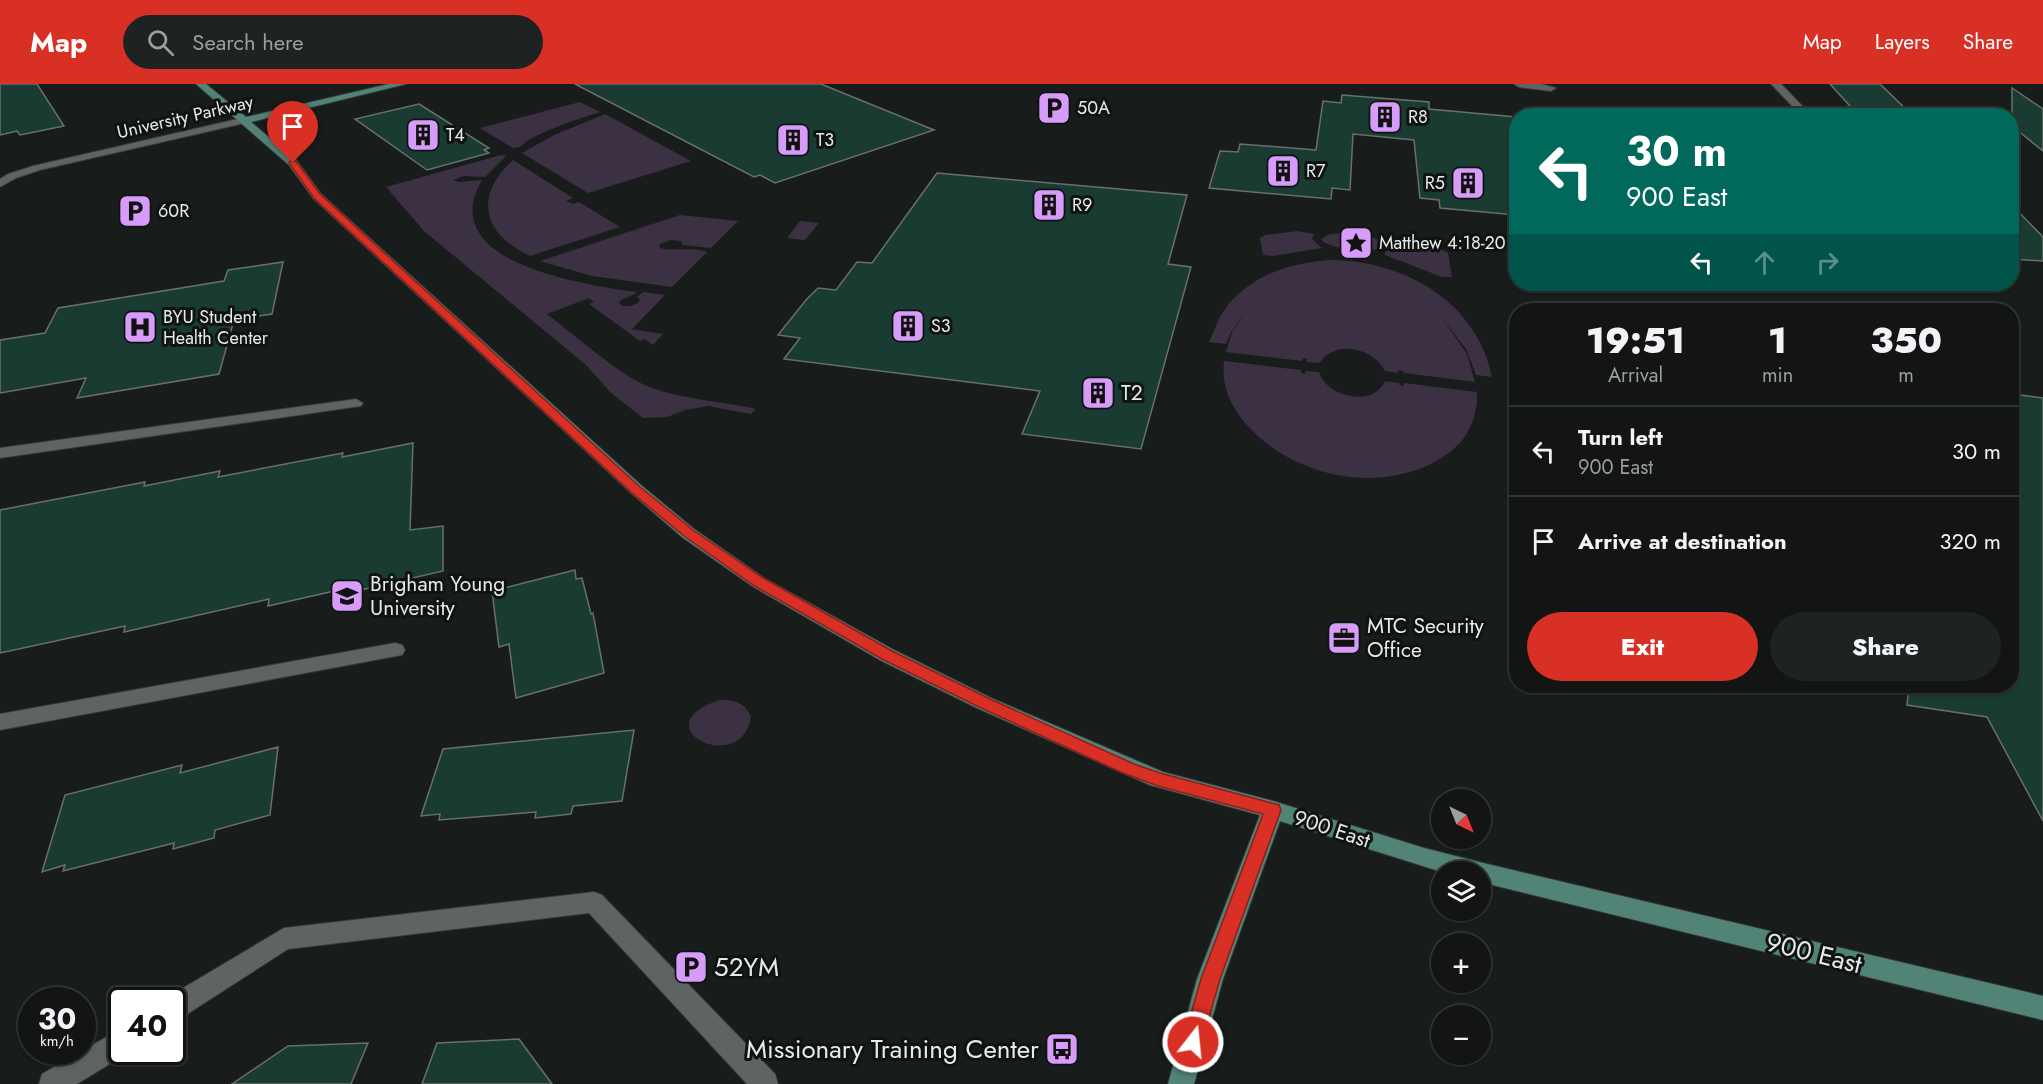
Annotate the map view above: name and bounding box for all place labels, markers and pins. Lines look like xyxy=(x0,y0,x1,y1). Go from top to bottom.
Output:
parking icon: 50A xyxy=(1036,90,1072,126)
place label: 50A xyxy=(1077,95,1110,121)
building icon: R8 xyxy=(1367,99,1403,135)
pin xyxy=(267,101,318,163)
place label: R8 xyxy=(1408,104,1428,130)
building icon: T4 xyxy=(405,117,441,153)
place label: T4 xyxy=(446,122,465,148)
building icon: T3 xyxy=(775,122,811,158)
place label: T3 xyxy=(816,127,834,153)
building icon: R7 xyxy=(1265,153,1301,189)
place label: R7 xyxy=(1306,158,1326,184)
building icon: R5 xyxy=(1450,165,1486,201)
place label: R5 xyxy=(1425,170,1445,196)
building icon: R9 xyxy=(1031,187,1067,223)
place label: R9 xyxy=(1072,192,1092,218)
parking icon: 60R xyxy=(117,193,153,229)
place label: 60R xyxy=(158,198,189,224)
place icon: Matthew 4:18-20 xyxy=(1338,225,1374,261)
place label: Matthew 4:18-20 xyxy=(1379,230,1506,256)
place label: BYU Student Health Center xyxy=(163,304,269,351)
building icon: S3 xyxy=(890,308,926,344)
hospital icon: BYU Student Health Center xyxy=(122,309,158,345)
place label: S3 xyxy=(931,313,951,339)
building icon: T2 xyxy=(1080,375,1116,411)
place label: T2 xyxy=(1121,378,1143,408)
place label: Brigham Young University xyxy=(370,569,505,623)
school or university icon: Brigham Young University xyxy=(329,578,365,614)
place label: MTC Security Office xyxy=(1367,611,1484,665)
office icon: MTC Security Office xyxy=(1326,620,1362,656)
place label: 52YM xyxy=(714,948,779,986)
parking icon: 52YM xyxy=(673,949,709,985)
place label: Missionary Training Center xyxy=(746,1030,1039,1068)
bus stop icon: Missionary Training Center xyxy=(1044,1031,1080,1067)

